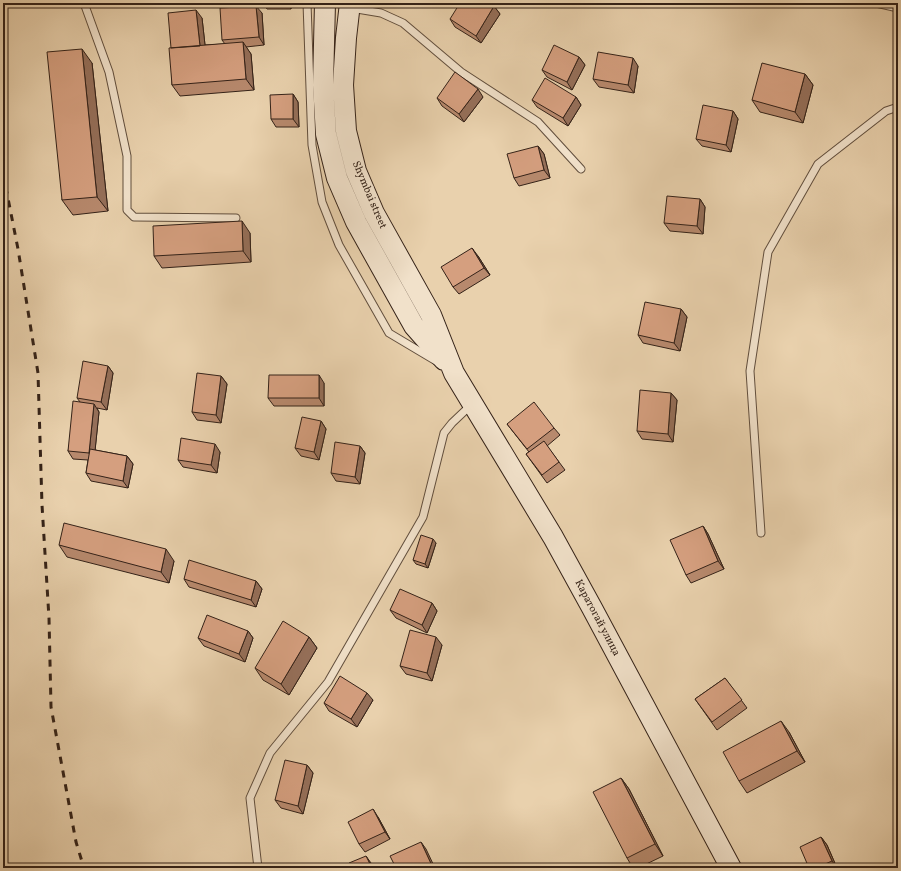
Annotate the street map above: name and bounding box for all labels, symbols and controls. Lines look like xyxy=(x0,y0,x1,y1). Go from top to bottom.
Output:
street label: Shymbai street xyxy=(348,159,390,231)
street label: Каратогай улица xyxy=(570,577,624,659)

